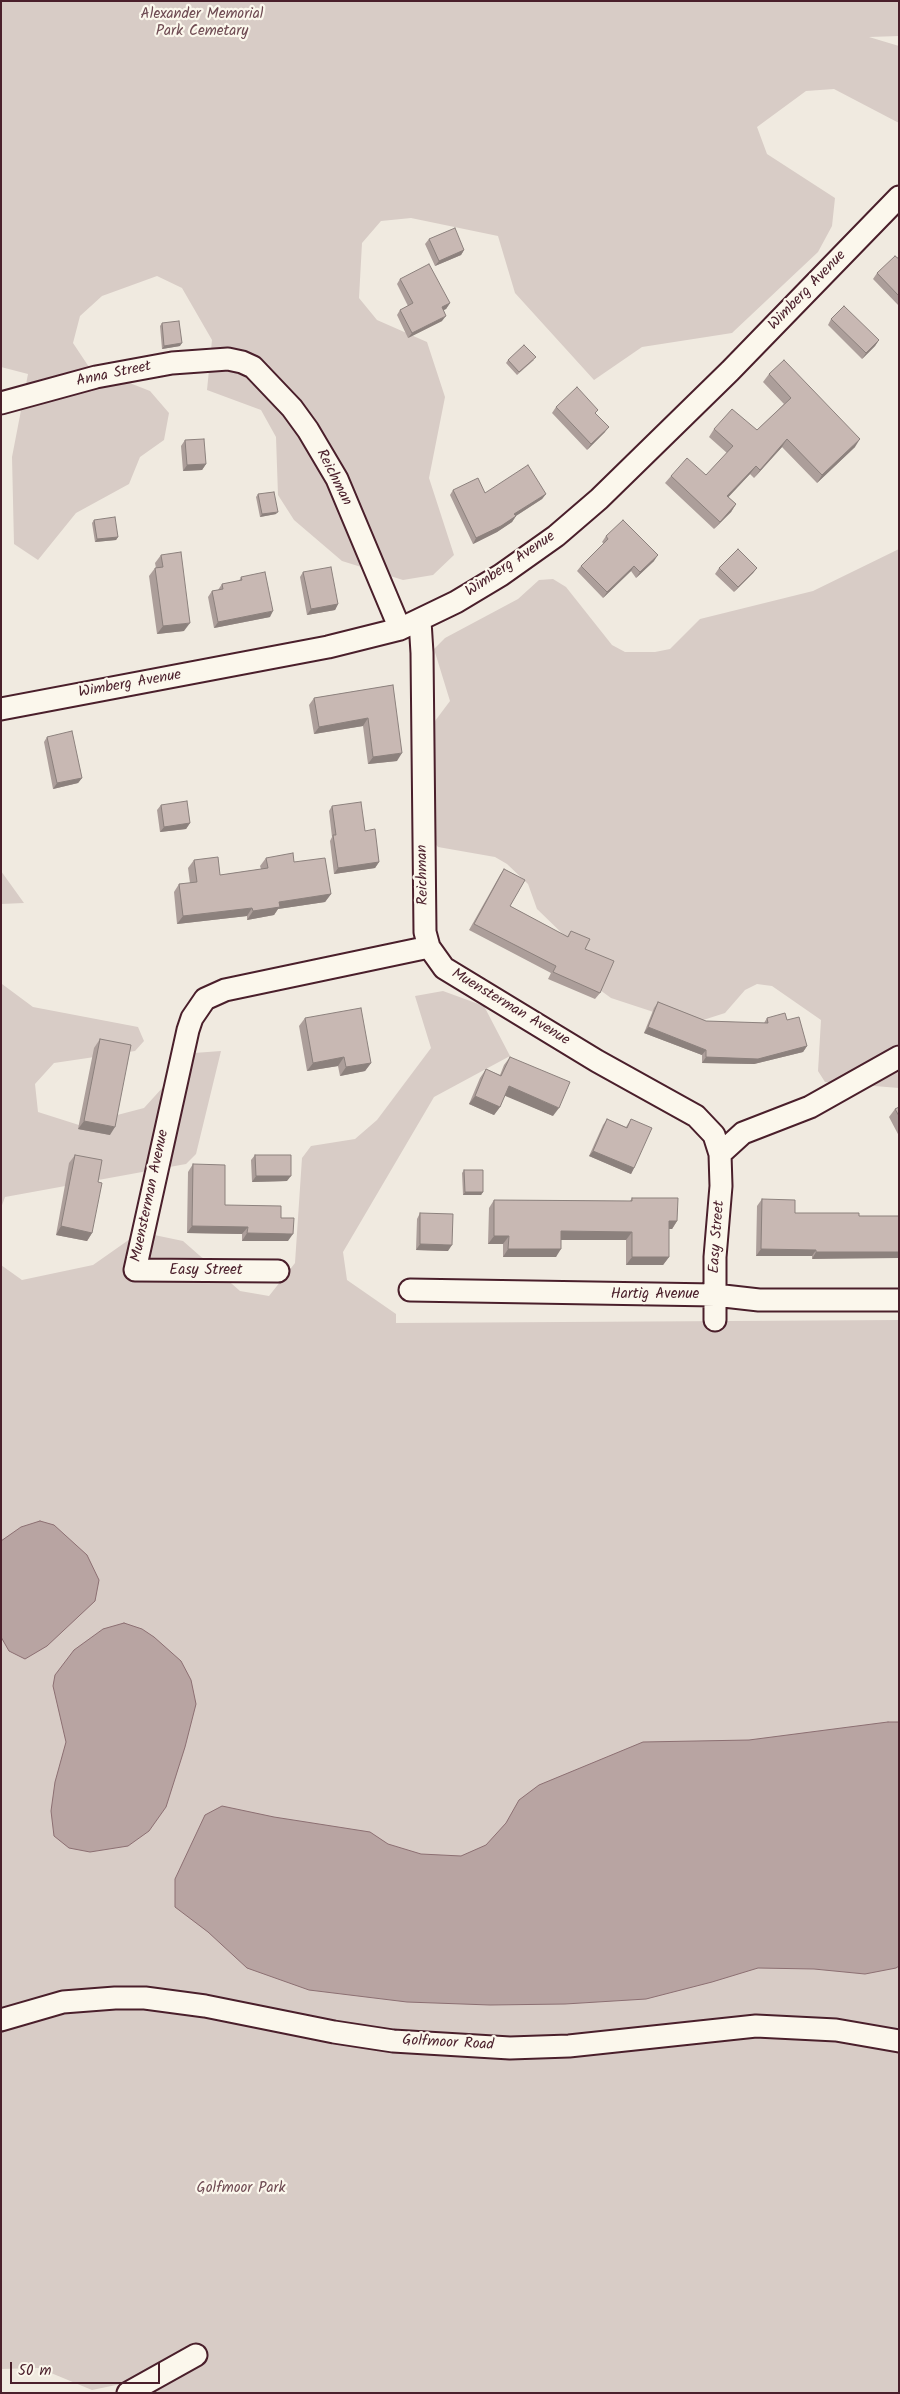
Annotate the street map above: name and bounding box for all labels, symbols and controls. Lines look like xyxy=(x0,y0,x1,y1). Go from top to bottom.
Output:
park label: Alexander Memorial Park Cemetary xyxy=(141,6,263,41)
street label: Wimberg Avenue xyxy=(765,247,851,335)
street label: Anna Street xyxy=(75,358,153,392)
street label: Reichman xyxy=(311,447,355,509)
street label: Wimberg Avenue xyxy=(463,528,559,602)
street label: Wimberg Avenue xyxy=(77,667,183,703)
street label: Reichman xyxy=(414,844,434,906)
street label: Muensterman Avenue xyxy=(448,966,572,1050)
street label: Muensterman Avenue xyxy=(128,1128,174,1264)
street label: Easy Street xyxy=(706,1200,730,1274)
street label: Easy Street xyxy=(169,1262,243,1280)
street label: Hartig Avenue xyxy=(611,1286,699,1304)
street label: Golfmoor Road xyxy=(402,2033,494,2055)
park label: Golfmoor Park xyxy=(197,2180,285,2198)
scale bar xyxy=(12,2352,162,2384)
text: 50 m xyxy=(18,2359,52,2383)

